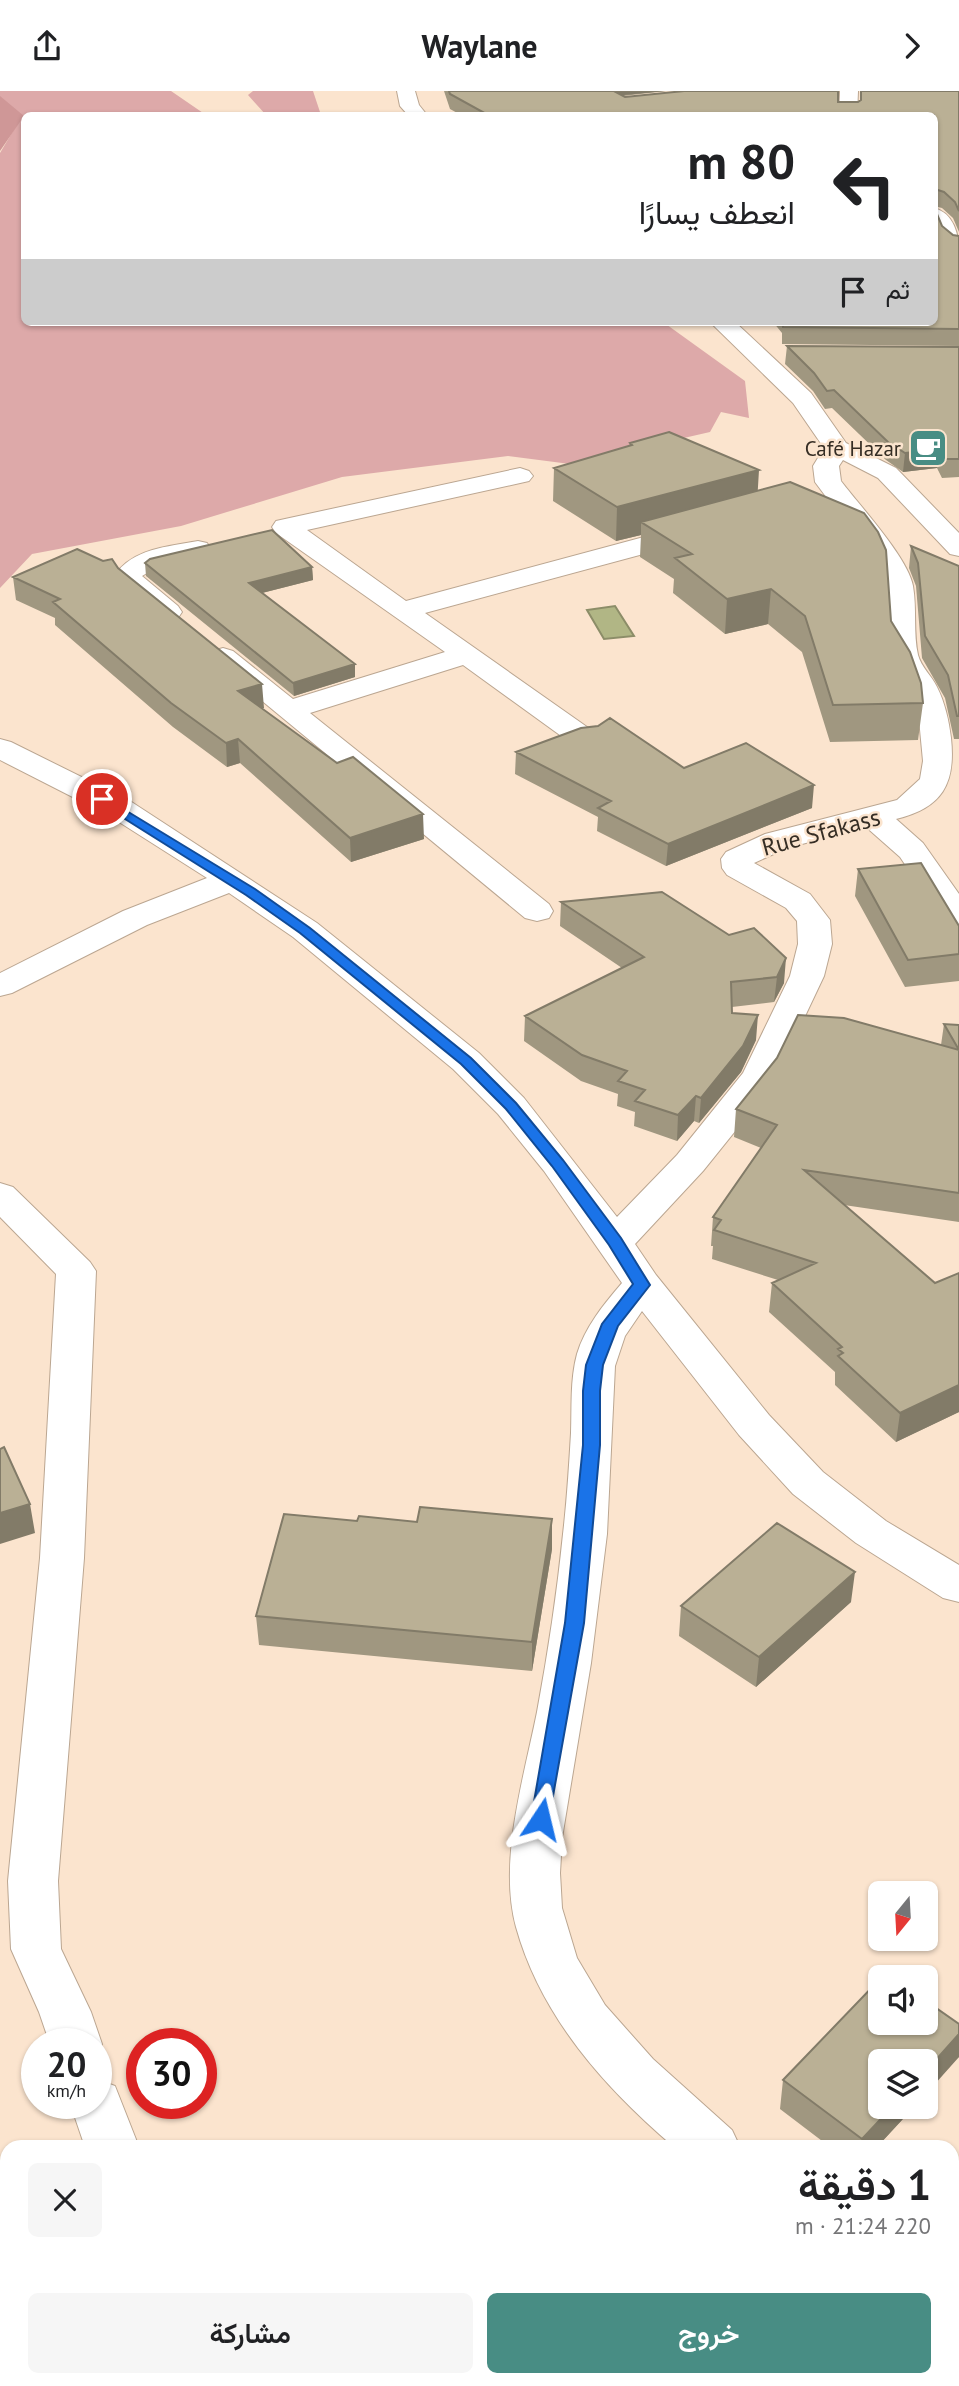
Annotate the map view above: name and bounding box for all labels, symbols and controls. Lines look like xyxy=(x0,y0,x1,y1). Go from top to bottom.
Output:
text: Waylane xyxy=(421,25,538,67)
icon: share xyxy=(28,27,66,65)
icon: forward xyxy=(893,27,931,65)
text: 80 m xyxy=(688,129,795,193)
icon: left xyxy=(819,140,910,231)
text: انعطف يسارًا xyxy=(639,191,795,233)
icon: arrive xyxy=(834,273,872,311)
text: ثم xyxy=(886,273,910,306)
cafe icon: Café Hazar xyxy=(907,427,949,469)
place label: Café Hazar xyxy=(805,435,901,462)
pin xyxy=(72,769,132,829)
icon: arrive xyxy=(83,780,121,818)
street label: Rue Sfakass xyxy=(758,801,884,863)
position arrow xyxy=(504,1782,578,1856)
north arrow xyxy=(868,1881,938,1951)
map controls xyxy=(868,1881,938,2119)
button: sound xyxy=(868,1965,938,2035)
speed limit sign: 30 xyxy=(126,2028,217,2119)
text: 20 xyxy=(47,2041,86,2087)
button: layers xyxy=(868,2049,938,2119)
text: km/h xyxy=(47,2079,86,2102)
text: 1 دقيقة xyxy=(798,2157,931,2212)
button: close xyxy=(28,2163,102,2237)
text: 220 m · 21:24 xyxy=(795,2211,931,2240)
button: مشاركة xyxy=(28,2293,473,2373)
button: خروج xyxy=(487,2293,931,2373)

